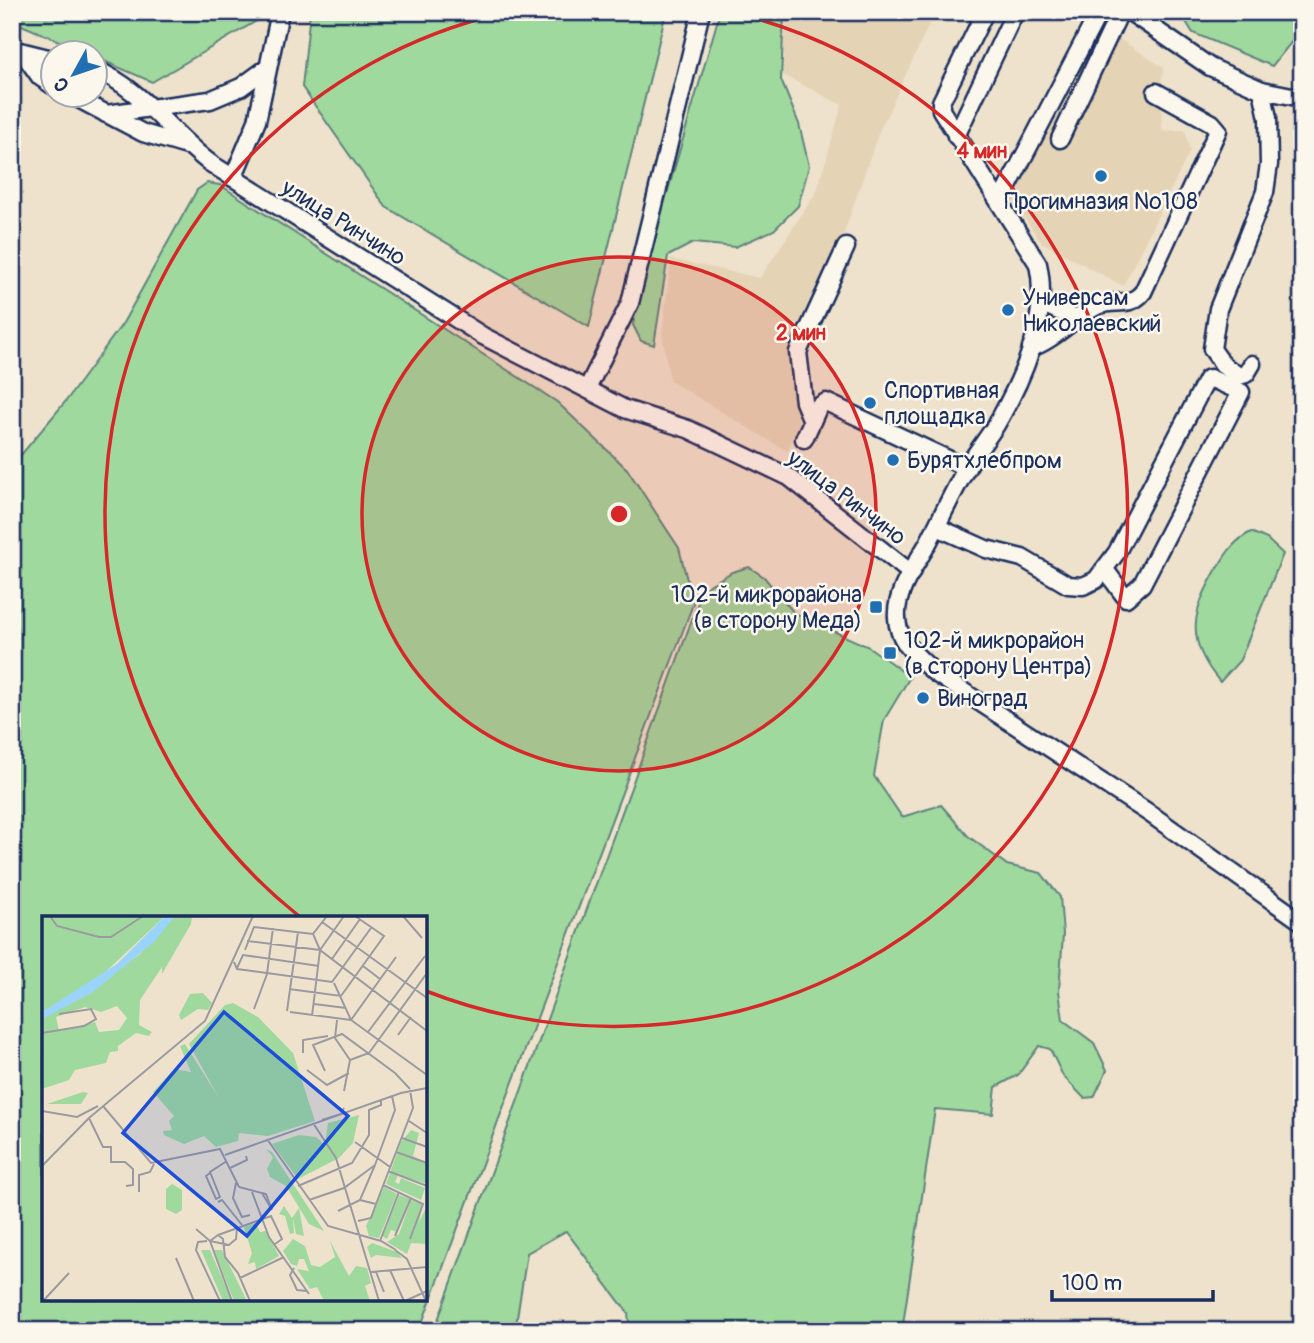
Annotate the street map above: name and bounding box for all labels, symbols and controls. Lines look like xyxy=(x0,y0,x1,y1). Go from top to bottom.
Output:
north arrow xyxy=(38,38,108,108)
text: С xyxy=(49,72,75,96)
text: 4 мин xyxy=(957,138,1007,165)
marker: Прогимназия №108 xyxy=(1093,168,1109,184)
street label: улица Ринчино xyxy=(275,172,411,272)
place label: Прогимназия №108 xyxy=(1004,187,1198,216)
place label: Универсам Николаевский xyxy=(1022,283,1161,338)
marker: Универсам Николаевский xyxy=(1000,302,1016,318)
text: 2 мин xyxy=(776,320,826,347)
place label: Спортивная площадка xyxy=(884,376,999,431)
marker: Спортивная площадка xyxy=(862,395,878,411)
street label: улица Ринчино xyxy=(781,443,912,551)
place label: Бурятхлебпром xyxy=(907,446,1062,475)
marker: Бурятхлебпром xyxy=(885,452,901,468)
centre of rings xyxy=(607,502,631,526)
place label: 102-й микрорайона (в сторону Меда) xyxy=(671,580,862,635)
marker: 102-й микрорайона (в сторону Меда) xyxy=(868,599,884,615)
place label: 102-й микрорайон (в сторону Центра) xyxy=(904,626,1093,681)
marker: 102-й микрорайон (в сторону Центра) xyxy=(882,645,898,661)
place label: Виноград xyxy=(937,684,1027,713)
marker: Виноград xyxy=(915,690,931,706)
inset map xyxy=(42,916,427,1301)
scale bar xyxy=(1052,1259,1212,1303)
text: 100 m xyxy=(1062,1270,1122,1297)

